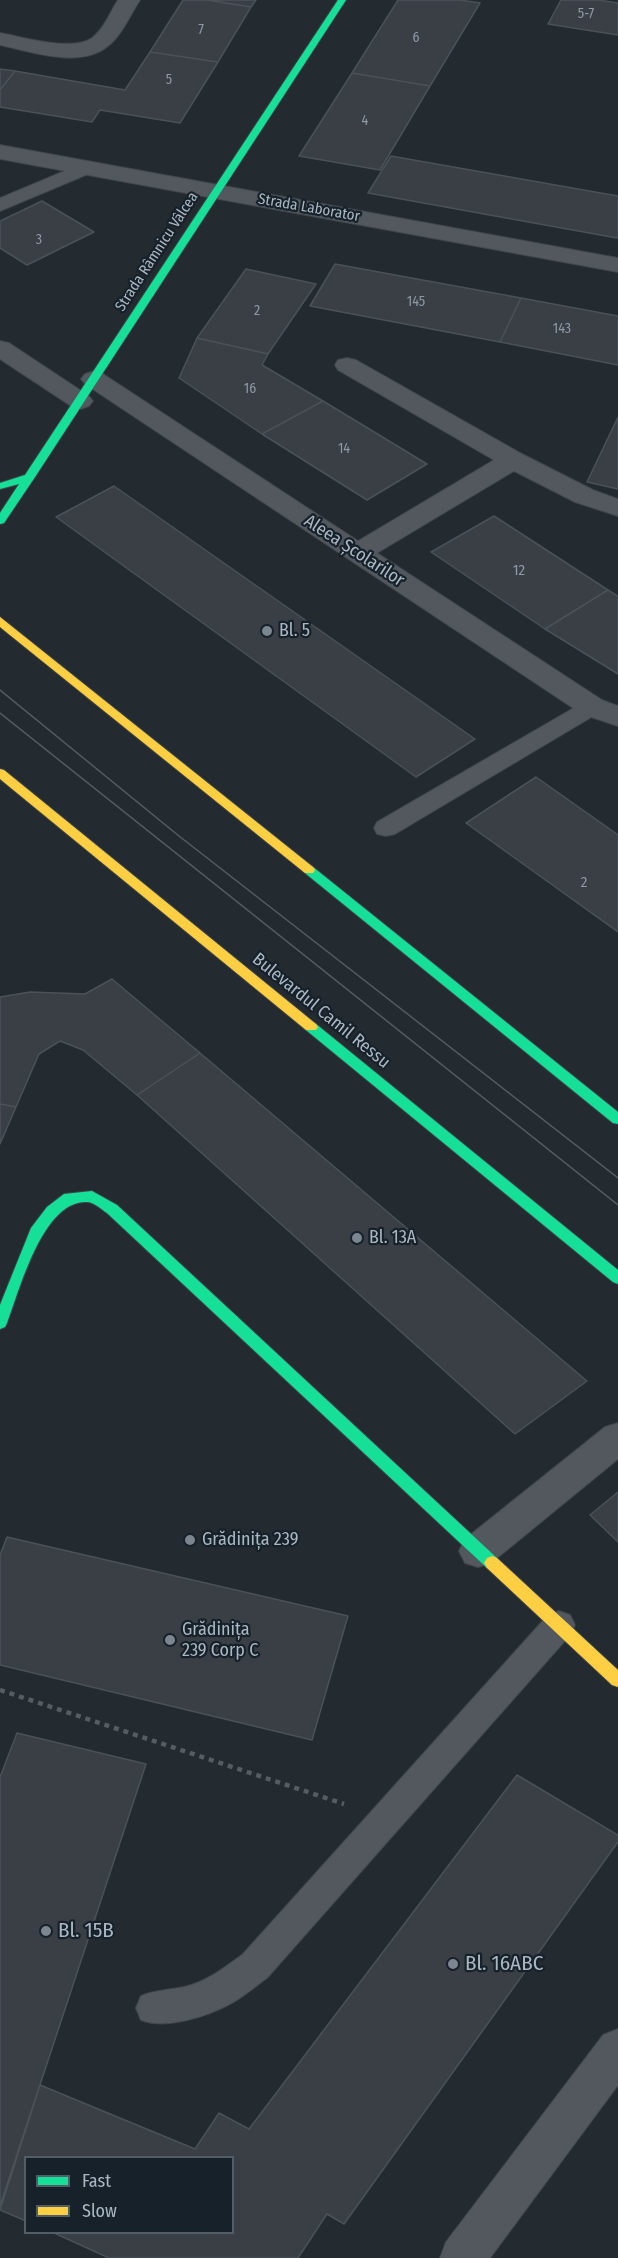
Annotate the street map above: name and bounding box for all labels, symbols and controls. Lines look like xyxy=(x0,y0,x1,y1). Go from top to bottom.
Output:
house number: 5-7 xyxy=(578,6,594,22)
house number: 7 xyxy=(198,22,204,38)
house number: 6 xyxy=(413,30,419,46)
house number: 5 xyxy=(166,72,172,88)
house number: 4 xyxy=(362,113,368,129)
street label: Strada Râmnicu Vâlcea xyxy=(112,189,202,315)
street label: Strada Laborator xyxy=(257,190,361,226)
house number: 3 xyxy=(36,232,42,248)
house number: 145 xyxy=(407,294,425,310)
house number: 2 xyxy=(254,303,260,319)
house number: 143 xyxy=(553,321,571,337)
house number: 16 xyxy=(244,381,256,397)
house number: 14 xyxy=(338,441,350,457)
street label: Aleea Școlarilor xyxy=(300,511,408,591)
house number: 12 xyxy=(513,562,525,580)
place label: Bl. 5 xyxy=(279,620,310,642)
marker: Bl. 5 xyxy=(260,624,274,638)
house number: 2 xyxy=(581,874,587,892)
street label: Bulevardul Camil Ressu xyxy=(248,949,394,1073)
place label: Bl. 13A xyxy=(369,1227,416,1249)
marker: Bl. 13A xyxy=(350,1231,364,1245)
place label: Grădinița 239 xyxy=(202,1529,298,1551)
marker: Grădinița 239 xyxy=(183,1533,197,1547)
place label: Grădinița 239 Corp C xyxy=(182,1619,258,1662)
marker: Grădinița 239 Corp C xyxy=(163,1633,177,1647)
place label: Bl. 15B xyxy=(58,1918,114,1944)
marker: Bl. 15B xyxy=(39,1924,53,1938)
place label: Bl. 16ABC xyxy=(465,1951,543,1977)
marker: Bl. 16ABC xyxy=(446,1957,460,1971)
legend xyxy=(24,2156,234,2234)
text: Fast xyxy=(82,2170,111,2192)
text: Slow xyxy=(82,2200,117,2222)

